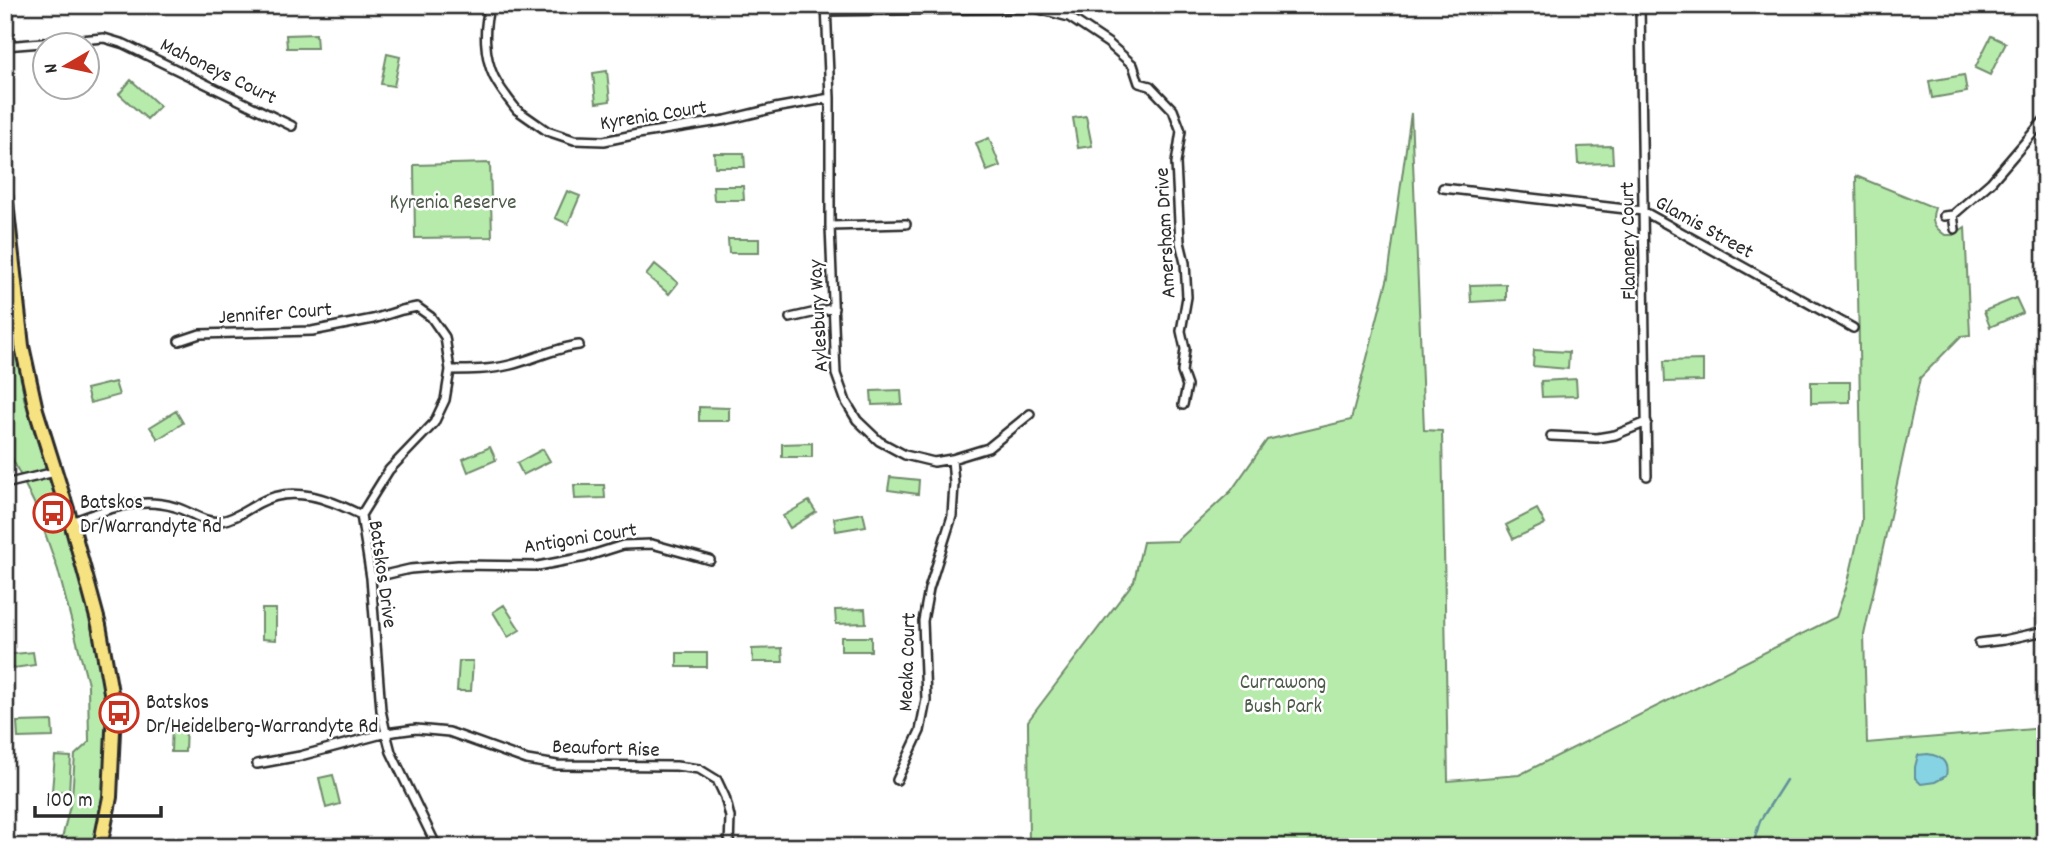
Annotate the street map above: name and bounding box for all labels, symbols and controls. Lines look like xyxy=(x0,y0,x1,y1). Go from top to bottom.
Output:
street label: Mahoneys Court xyxy=(154,31,281,114)
north arrow xyxy=(32,32,102,102)
text: N xyxy=(39,61,67,75)
street label: Kyrenia Court xyxy=(598,94,709,140)
street label: Amersham Drive xyxy=(1149,167,1185,299)
street label: Flannery Court xyxy=(1614,181,1646,300)
park label: Kyrenia Reserve xyxy=(390,189,516,219)
street label: Glamis Street xyxy=(1649,189,1758,268)
street label: Aylesbury Way xyxy=(802,258,838,373)
street label: Jennifer Court xyxy=(217,296,333,334)
place label: Batskos Dr/Warrandyte Rd xyxy=(80,489,222,543)
bus stop icon: Batskos Dr/Warrandyte Rd xyxy=(32,492,74,534)
street label: Antigoni Court xyxy=(522,516,639,564)
street label: Batskos Drive xyxy=(359,519,403,630)
street label: Meaka Court xyxy=(892,612,926,712)
park label: Currawong Bush Park xyxy=(1240,669,1326,723)
place label: Batskos Dr/Heidelberg-Warrandyte Rd xyxy=(146,689,378,743)
bus stop icon: Batskos Dr/Heidelberg-Warrandyte Rd xyxy=(98,692,140,734)
street label: Beaufort Rise xyxy=(552,733,660,767)
scale bar xyxy=(35,775,161,819)
text: 100 m xyxy=(46,787,93,817)

